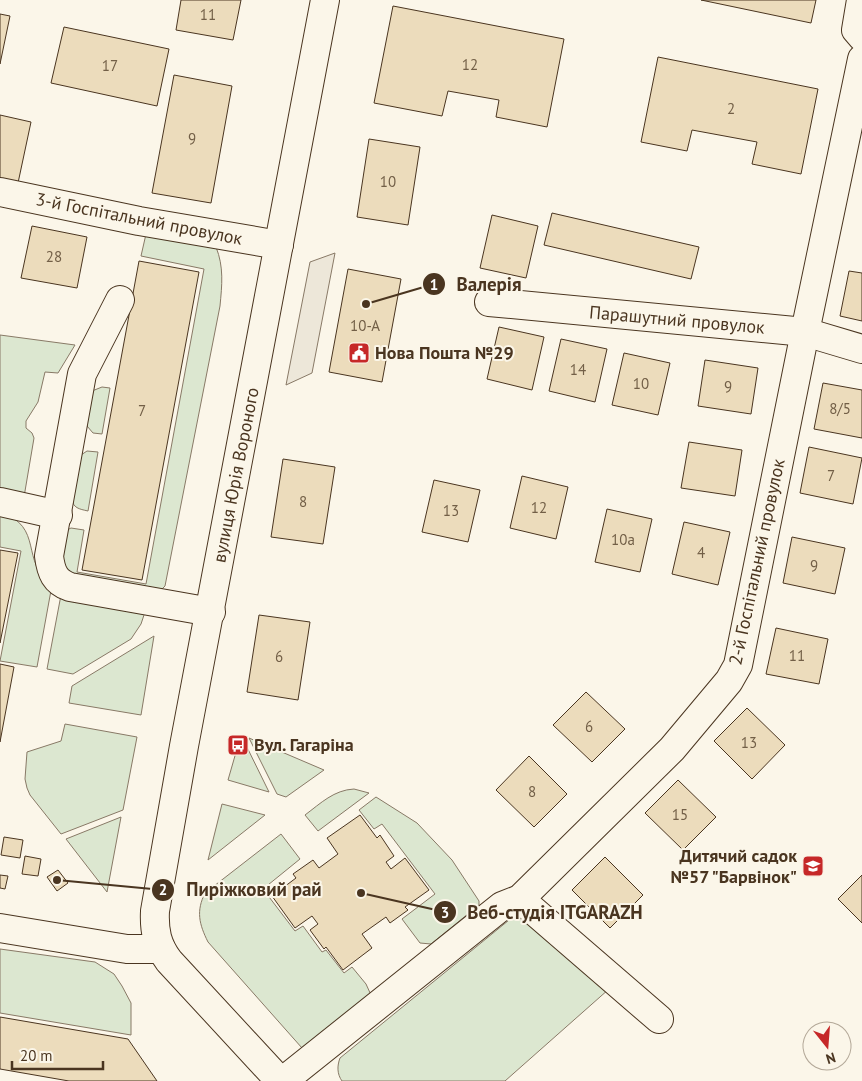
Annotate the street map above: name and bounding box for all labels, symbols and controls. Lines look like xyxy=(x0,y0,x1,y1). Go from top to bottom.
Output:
house number: 11 xyxy=(200,5,216,24)
house number: 12 xyxy=(462,55,478,74)
house number: 17 xyxy=(102,56,118,75)
house number: 2 xyxy=(727,99,735,118)
house number: 9 xyxy=(188,129,196,148)
house number: 10 xyxy=(380,172,396,191)
street label: 3-й Госпітальний провулок xyxy=(34,187,245,250)
house number: 28 xyxy=(46,247,62,266)
callout: Валерія xyxy=(422,267,532,301)
text: Валерія xyxy=(456,272,522,296)
text: 1 xyxy=(430,275,438,294)
street label: Парашутний провулок xyxy=(588,300,766,339)
house number: 10-А xyxy=(350,316,380,335)
public building icon: Нова Пошта №29 xyxy=(347,341,371,365)
place label: Нова Пошта №29 xyxy=(375,341,514,364)
house number: 14 xyxy=(570,360,586,379)
house number: 10 xyxy=(633,374,649,393)
house number: 9 xyxy=(724,377,732,396)
street label: вулиця Юрія Вороного xyxy=(207,385,264,565)
house number: 8/5 xyxy=(829,399,851,418)
house number: 7 xyxy=(138,401,146,420)
street label: 2-й Госпітальний провулок xyxy=(723,456,790,667)
house number: 7 xyxy=(827,466,835,485)
house number: 8 xyxy=(299,492,307,511)
house number: 12 xyxy=(531,498,547,517)
house number: 13 xyxy=(443,501,459,520)
house number: 10а xyxy=(611,530,635,549)
house number: 4 xyxy=(697,543,705,562)
house number: 9 xyxy=(810,556,818,575)
house number: 11 xyxy=(789,646,805,665)
house number: 6 xyxy=(275,647,283,666)
house number: 6 xyxy=(585,717,593,736)
bus stop icon: Вул. Гагаріна xyxy=(226,733,250,757)
place label: Вул. Гагаріна xyxy=(254,733,354,756)
house number: 13 xyxy=(741,733,757,752)
house number: 8 xyxy=(528,782,536,801)
house number: 15 xyxy=(672,805,688,824)
place label: Дитячий садок №57 "Барвінок" xyxy=(671,844,797,888)
school or university icon: Дитячий садок №57 "Барвінок" xyxy=(801,854,825,878)
callout: Пиріжковий рай xyxy=(151,873,331,907)
text: Пиріжковий рай xyxy=(186,877,322,901)
text: 2 xyxy=(159,880,167,899)
callout: Веб-студія ITGARAZH xyxy=(432,895,653,929)
text: Веб-студія ITGARAZH xyxy=(467,900,643,924)
text: 3 xyxy=(441,903,449,922)
north arrow xyxy=(802,1021,852,1071)
scale bar xyxy=(12,1038,104,1070)
text: 20 m xyxy=(20,1046,53,1065)
text: N xyxy=(824,1048,838,1068)

